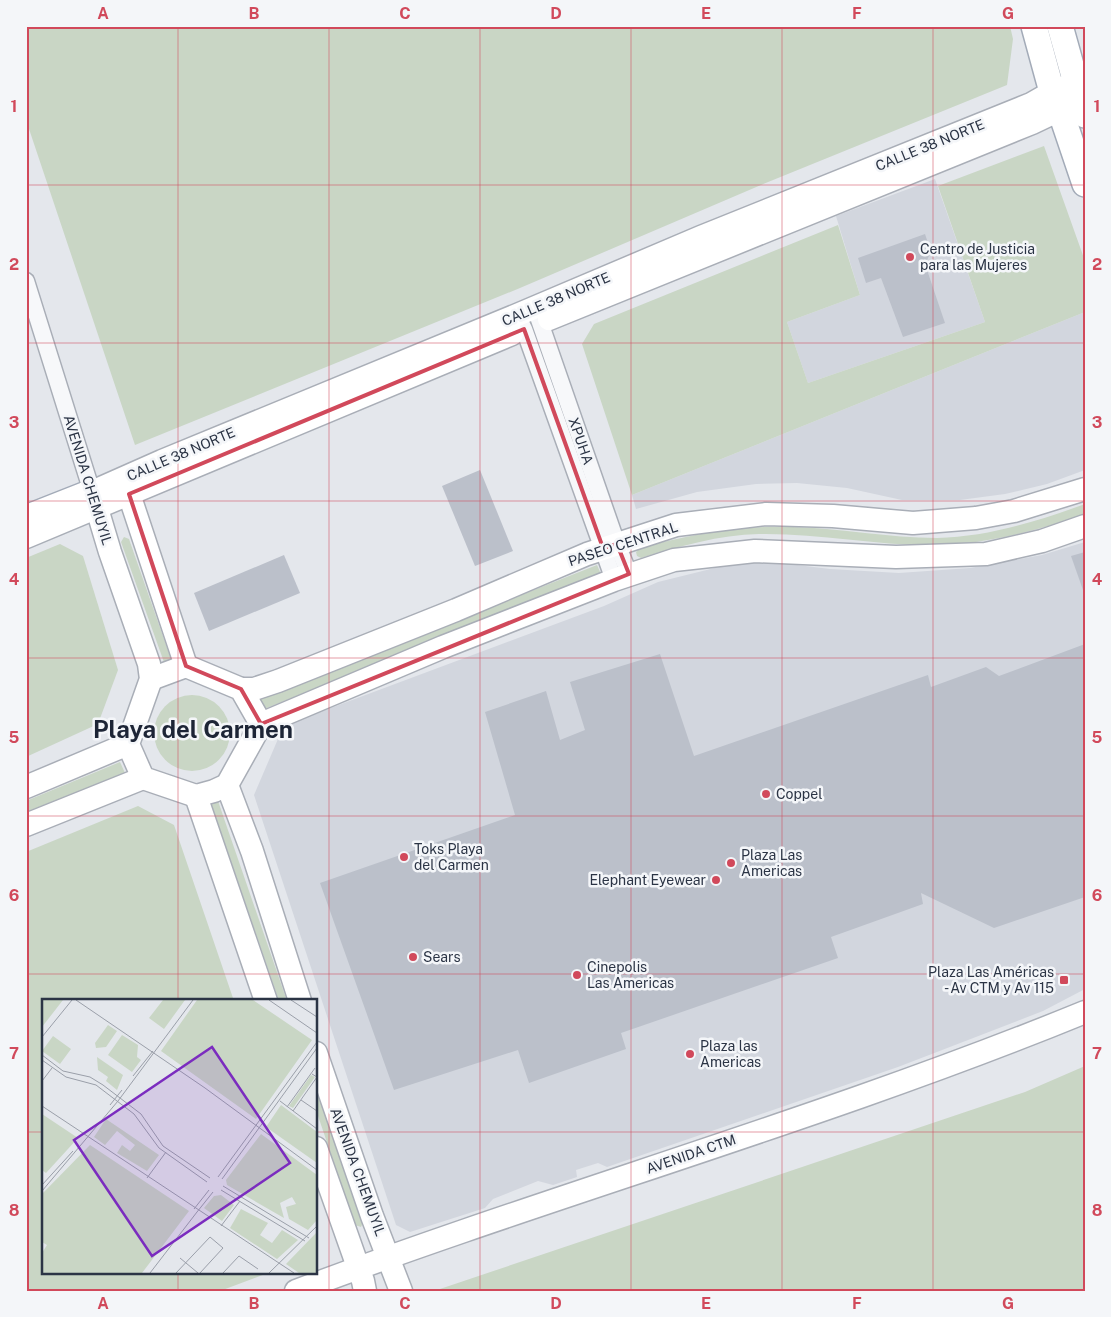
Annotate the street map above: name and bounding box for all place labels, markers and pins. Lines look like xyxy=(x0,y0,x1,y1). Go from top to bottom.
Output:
place label: Centro de Justicia para las Mujeres xyxy=(920,241,1035,273)
marker: Centro de Justicia para las Mujeres xyxy=(904,251,916,263)
place label: Coppel xyxy=(776,786,822,802)
marker: Coppel xyxy=(760,788,772,800)
place label: Toks Playa del Carmen xyxy=(414,841,489,873)
place label: Plaza Las Americas xyxy=(741,847,802,879)
marker: Toks Playa del Carmen xyxy=(398,851,410,863)
marker: Plaza Las Americas xyxy=(725,857,737,869)
place label: Elephant Eyewear xyxy=(589,872,706,888)
marker: Elephant Eyewear xyxy=(710,874,722,886)
place label: Sears xyxy=(423,949,460,965)
marker: Sears xyxy=(407,951,419,963)
place label: Cinepolis Las Americas xyxy=(587,959,674,991)
place label: Plaza Las Américas - Av CTM y Av 115 xyxy=(928,964,1054,996)
marker: Cinepolis Las Americas xyxy=(571,969,583,981)
marker: Plaza Las Américas - Av CTM y Av 115 xyxy=(1058,974,1070,986)
place label: Plaza las Americas xyxy=(700,1038,761,1070)
marker: Plaza las Americas xyxy=(684,1048,696,1060)

